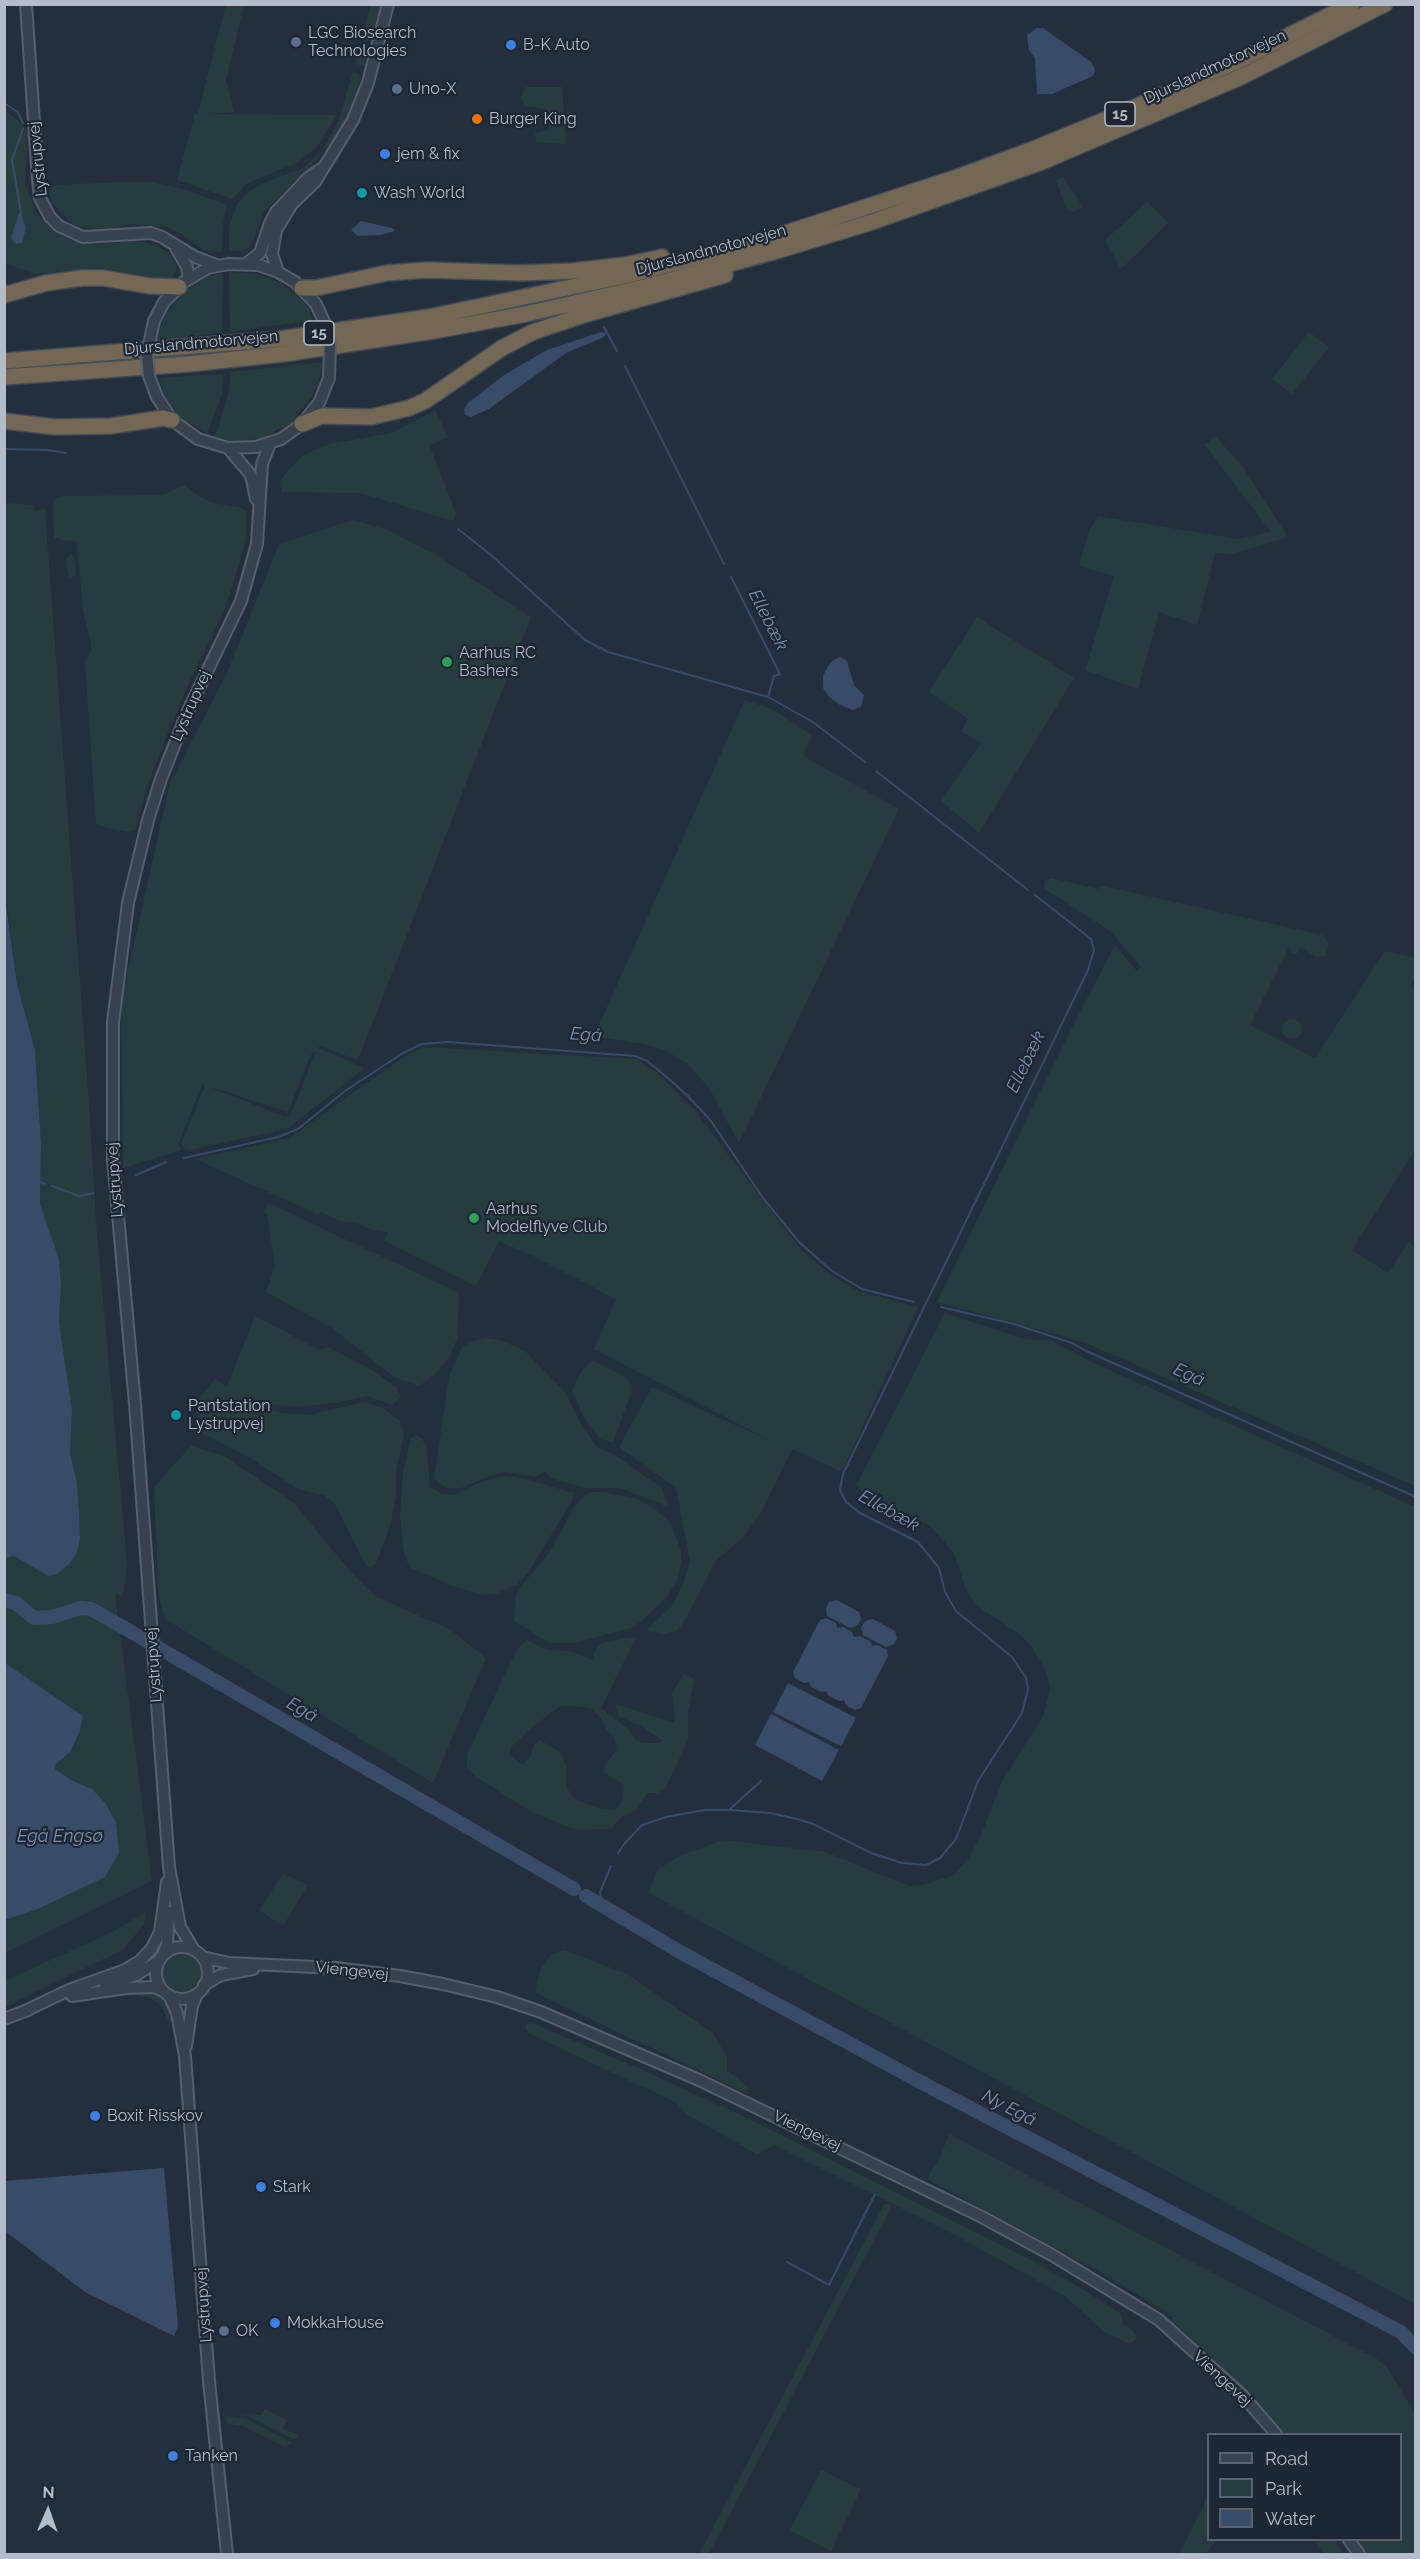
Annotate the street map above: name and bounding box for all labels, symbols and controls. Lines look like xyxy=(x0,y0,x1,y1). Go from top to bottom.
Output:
place label: LGC Biosearch Technologies xyxy=(308,23,416,61)
street label: Djurslandmotorvejen xyxy=(1141,26,1289,108)
marker: LGC Biosearch Technologies xyxy=(289,35,303,49)
place label: B-K Auto xyxy=(523,35,590,55)
marker: B-K Auto xyxy=(504,38,518,52)
place label: Uno-X xyxy=(409,79,456,99)
marker: Uno-X xyxy=(390,82,404,96)
road number: 15 xyxy=(1105,102,1135,126)
place label: Burger King xyxy=(489,109,577,129)
marker: Burger King xyxy=(470,112,484,126)
street label: Lystrupvej xyxy=(25,120,51,198)
place label: jem & fix xyxy=(397,144,460,164)
marker: jem & fix xyxy=(378,147,392,161)
place label: Wash World xyxy=(374,183,465,203)
marker: Wash World xyxy=(355,186,369,200)
street label: Djurslandmotorvejen xyxy=(634,221,788,279)
road number: 15 xyxy=(304,321,334,345)
street label: Djurslandmotorvejen xyxy=(123,327,279,359)
water label: Ellebæk xyxy=(743,586,793,654)
place label: Aarhus RC Bashers xyxy=(459,643,536,681)
marker: Aarhus RC Bashers xyxy=(440,655,454,669)
street label: Lystrupvej xyxy=(167,668,215,744)
water label: Egå xyxy=(569,1023,603,1047)
water label: Ellebæk xyxy=(1002,1028,1050,1096)
street label: Lystrupvej xyxy=(103,1142,127,1218)
place label: Aarhus Modelflyve Club xyxy=(486,1199,607,1237)
marker: Aarhus Modelflyve Club xyxy=(467,1211,481,1225)
water label: Egå xyxy=(1170,1359,1208,1391)
place label: Pantstation Lystrupvej xyxy=(188,1396,271,1434)
marker: Pantstation Lystrupvej xyxy=(169,1408,183,1422)
water label: Ellebæk xyxy=(855,1486,923,1536)
street label: Lystrupvej xyxy=(142,1627,166,1703)
water label: Egå xyxy=(283,1693,321,1727)
water label: Egå Engsø xyxy=(17,1826,103,1848)
street label: Viengevej xyxy=(315,1958,389,1984)
water label: Ny Egå xyxy=(978,2085,1040,2131)
place label: Boxit Risskov xyxy=(107,2106,203,2126)
street label: Viengevej xyxy=(770,2106,844,2156)
marker: Boxit Risskov xyxy=(88,2109,102,2123)
place label: Stark xyxy=(273,2177,311,2197)
marker: Stark xyxy=(254,2180,268,2194)
street label: Lystrupvej xyxy=(192,2267,216,2343)
place label: MokkaHouse xyxy=(287,2313,384,2333)
marker: MokkaHouse xyxy=(268,2316,282,2330)
place label: OK xyxy=(236,2321,258,2341)
marker: OK xyxy=(217,2324,231,2338)
street label: Viengevej xyxy=(1189,2347,1255,2411)
legend xyxy=(1207,2433,1402,2541)
place label: Tanken xyxy=(185,2446,238,2466)
text: Road xyxy=(1265,2448,1308,2469)
marker: Tanken xyxy=(166,2449,180,2463)
text: Park xyxy=(1265,2478,1302,2499)
north arrow xyxy=(18,2481,78,2541)
text: N xyxy=(42,2483,55,2502)
text: Water xyxy=(1265,2508,1315,2529)

